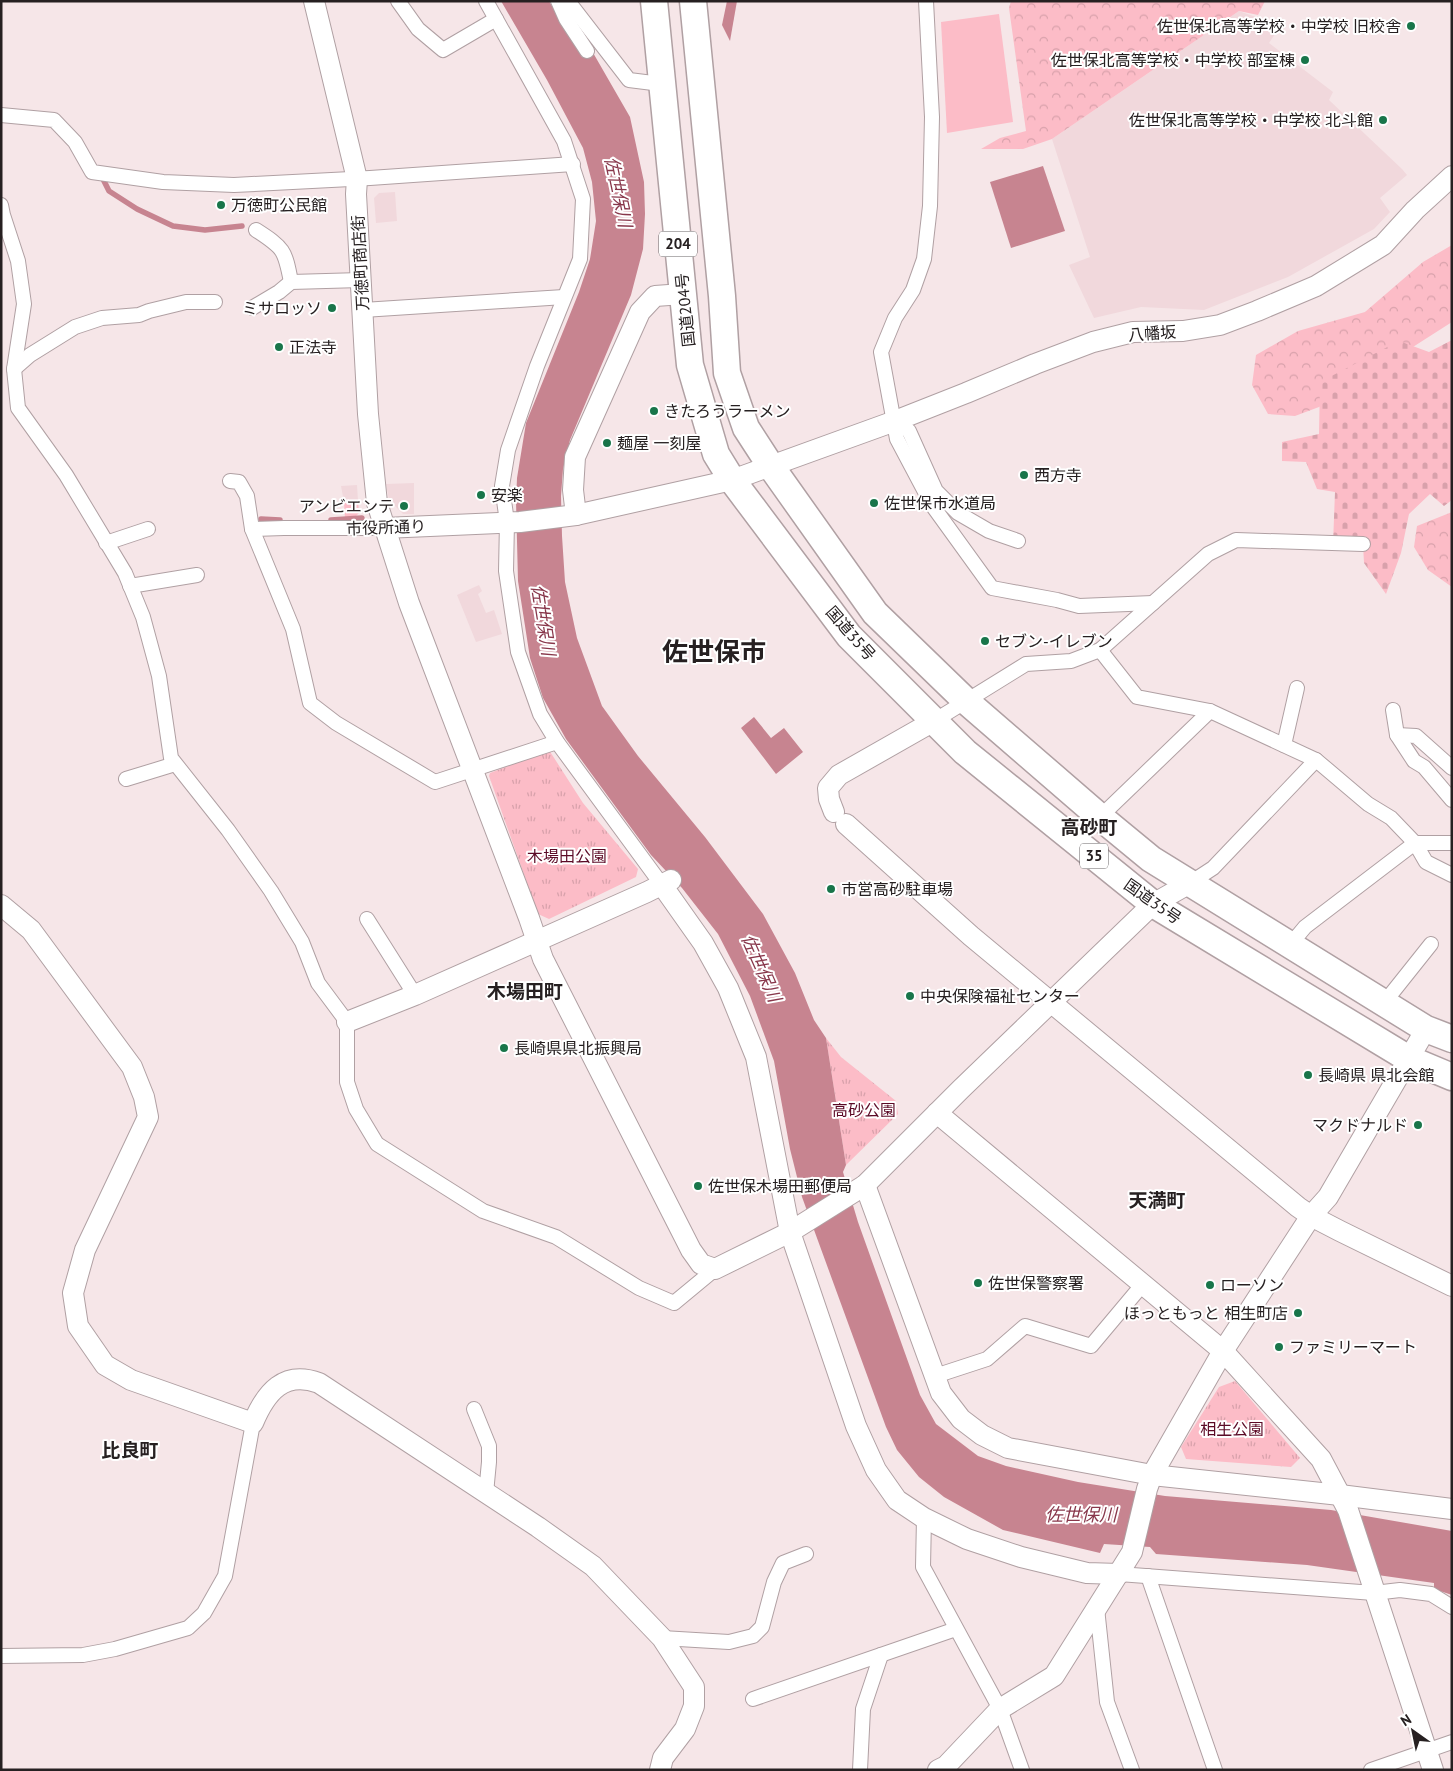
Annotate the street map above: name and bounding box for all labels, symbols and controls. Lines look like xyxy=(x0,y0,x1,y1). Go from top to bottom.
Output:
place label: 佐世保北高等学校・中学校 旧校舎 xyxy=(1157,16,1401,36)
marker: 佐世保北高等学校・中学校 旧校舎 xyxy=(1405,20,1417,32)
place label: 佐世保北高等学校・中学校 部室棟 xyxy=(1051,50,1295,70)
marker: 佐世保北高等学校・中学校 部室棟 xyxy=(1299,54,1311,66)
place label: 佐世保北高等学校・中学校 北斗館 xyxy=(1129,110,1373,130)
marker: 佐世保北高等学校・中学校 北斗館 xyxy=(1377,114,1389,126)
water label: 佐世保川 xyxy=(600,154,638,231)
place label: 万徳町公民館 xyxy=(231,195,327,215)
marker: 万徳町公民館 xyxy=(215,199,227,211)
street label: 万徳町商店街 xyxy=(348,215,372,311)
road number: 204 xyxy=(659,232,697,256)
street label: 国道204号 xyxy=(671,272,699,348)
place label: ミサロッソ xyxy=(242,298,322,318)
marker: ミサロッソ xyxy=(326,302,338,314)
street label: 八幡坂 xyxy=(1127,321,1177,345)
place label: 正法寺 xyxy=(289,337,337,357)
marker: 正法寺 xyxy=(273,341,285,353)
place label: きたろうラーメン xyxy=(664,401,790,421)
marker: きたろうラーメン xyxy=(648,405,660,417)
place label: 麺屋 一刻屋 xyxy=(617,433,701,453)
marker: 麺屋 一刻屋 xyxy=(601,437,613,449)
place label: 西方寺 xyxy=(1034,465,1082,485)
marker: 西方寺 xyxy=(1018,469,1030,481)
place label: 安楽 xyxy=(491,485,523,505)
marker: 安楽 xyxy=(475,489,487,501)
place label: 佐世保市水道局 xyxy=(884,493,996,513)
place label: アンビエンテ xyxy=(299,496,394,516)
marker: 佐世保市水道局 xyxy=(868,497,880,509)
marker: アンビエンテ xyxy=(398,500,410,512)
street label: 市役所通り xyxy=(346,516,426,538)
water label: 佐世保川 xyxy=(527,583,561,659)
street label: 国道35号 xyxy=(822,602,880,664)
place label: セブン-イレブン xyxy=(995,631,1113,651)
district label: 佐世保市 xyxy=(662,635,766,668)
marker: セブン-イレブン xyxy=(979,635,991,647)
district label: 高砂町 xyxy=(1060,815,1118,839)
road number: 35 xyxy=(1080,844,1108,868)
park label: 木場田公園 xyxy=(527,846,607,866)
street label: 国道35号 xyxy=(1120,874,1186,928)
place label: 市営高砂駐車場 xyxy=(841,879,953,899)
marker: 市営高砂駐車場 xyxy=(825,883,837,895)
water label: 佐世保川 xyxy=(736,930,787,1007)
district label: 木場田町 xyxy=(487,979,563,1003)
place label: 中央保険福祉センター xyxy=(920,986,1080,1006)
marker: 中央保険福祉センター xyxy=(904,990,916,1002)
place label: 長崎県県北振興局 xyxy=(514,1038,642,1058)
marker: 長崎県県北振興局 xyxy=(498,1042,510,1054)
place label: 長崎県 県北会館 xyxy=(1318,1065,1434,1085)
marker: 長崎県 県北会館 xyxy=(1302,1069,1314,1081)
park label: 高砂公園 xyxy=(832,1100,896,1120)
place label: マクドナルド xyxy=(1312,1115,1408,1135)
marker: マクドナルド xyxy=(1412,1119,1424,1131)
place label: 佐世保木場田郵便局 xyxy=(708,1176,852,1196)
marker: 佐世保木場田郵便局 xyxy=(692,1180,704,1192)
district label: 天満町 xyxy=(1128,1188,1186,1212)
place label: 佐世保警察署 xyxy=(988,1273,1084,1293)
place label: ローソン xyxy=(1220,1275,1284,1295)
marker: 佐世保警察署 xyxy=(972,1277,984,1289)
marker: ローソン xyxy=(1204,1279,1216,1291)
place label: ほっともっと 相生町店 xyxy=(1124,1303,1288,1323)
marker: ほっともっと 相生町店 xyxy=(1292,1307,1304,1319)
place label: ファミリーマート xyxy=(1289,1337,1417,1357)
marker: ファミリーマート xyxy=(1273,1341,1285,1353)
park label: 相生公園 xyxy=(1200,1419,1264,1439)
district label: 比良町 xyxy=(101,1438,159,1462)
water label: 佐世保川 xyxy=(1045,1503,1119,1526)
north arrow xyxy=(1388,1706,1438,1756)
text: N xyxy=(1397,1710,1415,1730)

